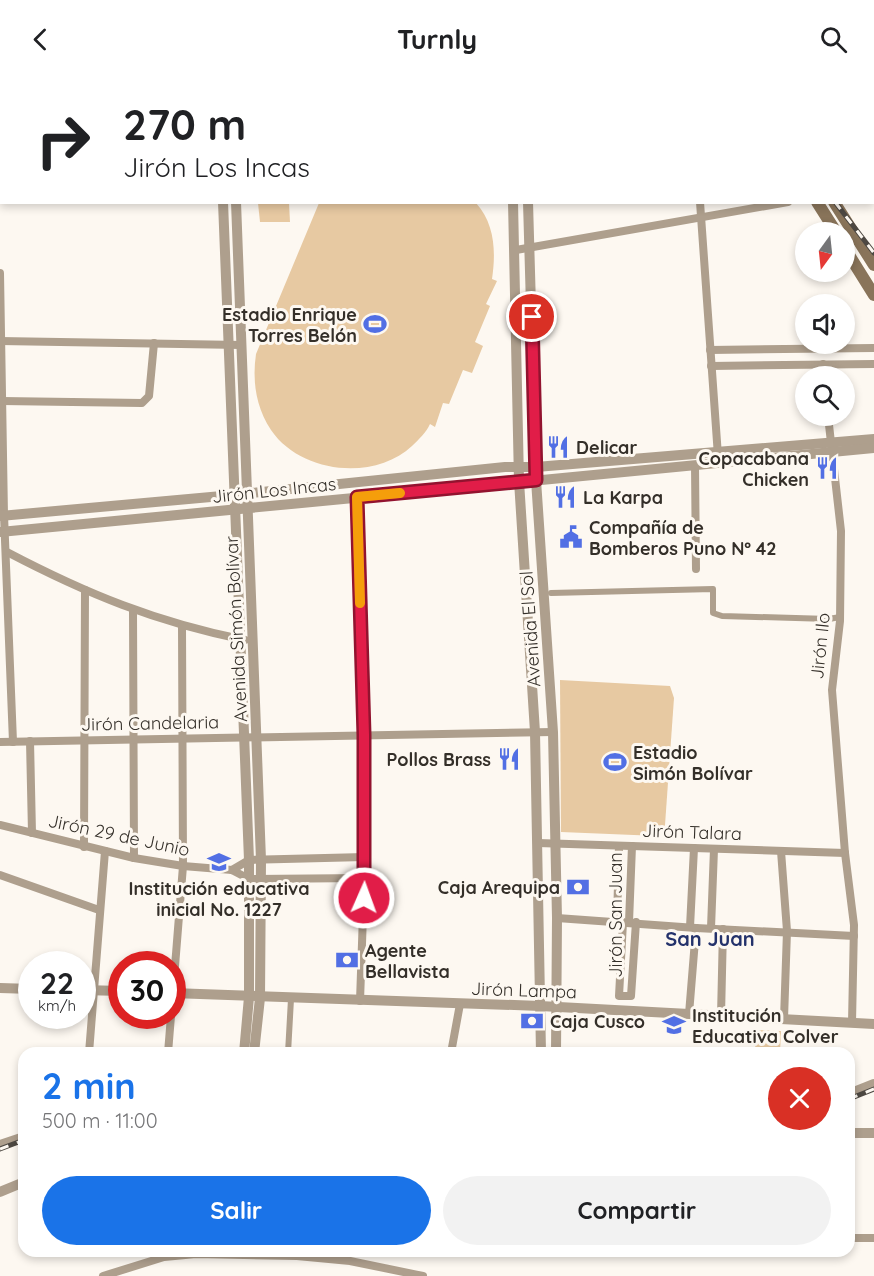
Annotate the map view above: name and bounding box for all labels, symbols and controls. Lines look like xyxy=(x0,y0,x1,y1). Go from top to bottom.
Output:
text: Turnly xyxy=(397,22,477,56)
icon: back xyxy=(24,23,57,56)
icon: search xyxy=(817,23,850,56)
text: 270 m xyxy=(123,98,246,151)
icon: right xyxy=(24,102,102,180)
text: Jirón Los Incas xyxy=(123,150,310,184)
north arrow xyxy=(795,222,855,282)
map controls xyxy=(795,222,855,426)
pin xyxy=(506,291,557,342)
button: sound xyxy=(795,294,855,354)
icon: arrive xyxy=(515,300,548,333)
place label: Estadio Enrique Torres Belón xyxy=(222,303,357,347)
sports icon: Estadio Enrique Torres Belón xyxy=(362,311,388,337)
button: search xyxy=(795,366,855,426)
restaurant icon: Delicar xyxy=(545,434,571,460)
place label: Delicar xyxy=(576,436,637,459)
place label: Copacabana Chicken xyxy=(699,447,809,491)
restaurant icon: Copacabana Chicken xyxy=(814,455,840,481)
street label: Jirón Los Incas xyxy=(211,472,337,508)
restaurant icon: La Karpa xyxy=(552,484,578,510)
place label: La Karpa xyxy=(583,486,663,509)
place label: Compañía de Bomberos Puno Nº 42 xyxy=(589,516,777,560)
public building icon: Compañía de Bomberos Puno Nº 42 xyxy=(558,524,584,550)
street label: Avenida Simón Bolívar xyxy=(220,535,252,723)
street label: Avenida El Sol xyxy=(514,570,546,688)
street label: Jirón Ilo xyxy=(805,612,835,680)
street label: Jirón Candelaria xyxy=(81,710,219,736)
place label: Estadio Simón Bolívar xyxy=(633,741,753,785)
restaurant icon: Pollos Brass xyxy=(496,746,522,772)
place label: Pollos Brass xyxy=(387,748,491,771)
sports icon: Estadio Simón Bolívar xyxy=(602,749,628,775)
street label: Jirón 29 de Junio xyxy=(46,809,192,861)
street label: Jirón Talara xyxy=(642,819,742,845)
school or university icon: Institución educativa inicial No. 1227 xyxy=(206,849,232,875)
street label: Jirón San Juan xyxy=(604,852,627,978)
position arrow xyxy=(332,866,396,930)
bank icon: Caja Arequipa xyxy=(565,874,591,900)
place label: Caja Arequipa xyxy=(438,876,560,899)
place label: Institución educativa inicial No. 1227 xyxy=(129,877,309,921)
district label: San Juan xyxy=(665,926,755,951)
place label: Agente Bellavista xyxy=(365,939,450,983)
bank icon: Agente Bellavista xyxy=(334,947,360,973)
speed limit sign: 30 xyxy=(108,951,186,1029)
text: 22 xyxy=(40,964,74,1002)
street label: Jirón Lampa xyxy=(471,977,577,1003)
text: km/h xyxy=(38,996,76,1015)
place label: Institución Educativa Colver xyxy=(692,1004,839,1048)
bank icon: Caja Cusco xyxy=(519,1008,545,1034)
place label: Caja Cusco xyxy=(550,1010,645,1033)
school or university icon: Institución Educativa Colver xyxy=(661,1012,687,1038)
text: 2 min xyxy=(42,1063,136,1108)
button: close xyxy=(768,1067,831,1130)
text: 500 m · 11:00 xyxy=(42,1108,158,1133)
button: Salir xyxy=(42,1176,431,1245)
button: Compartir xyxy=(443,1176,831,1245)

